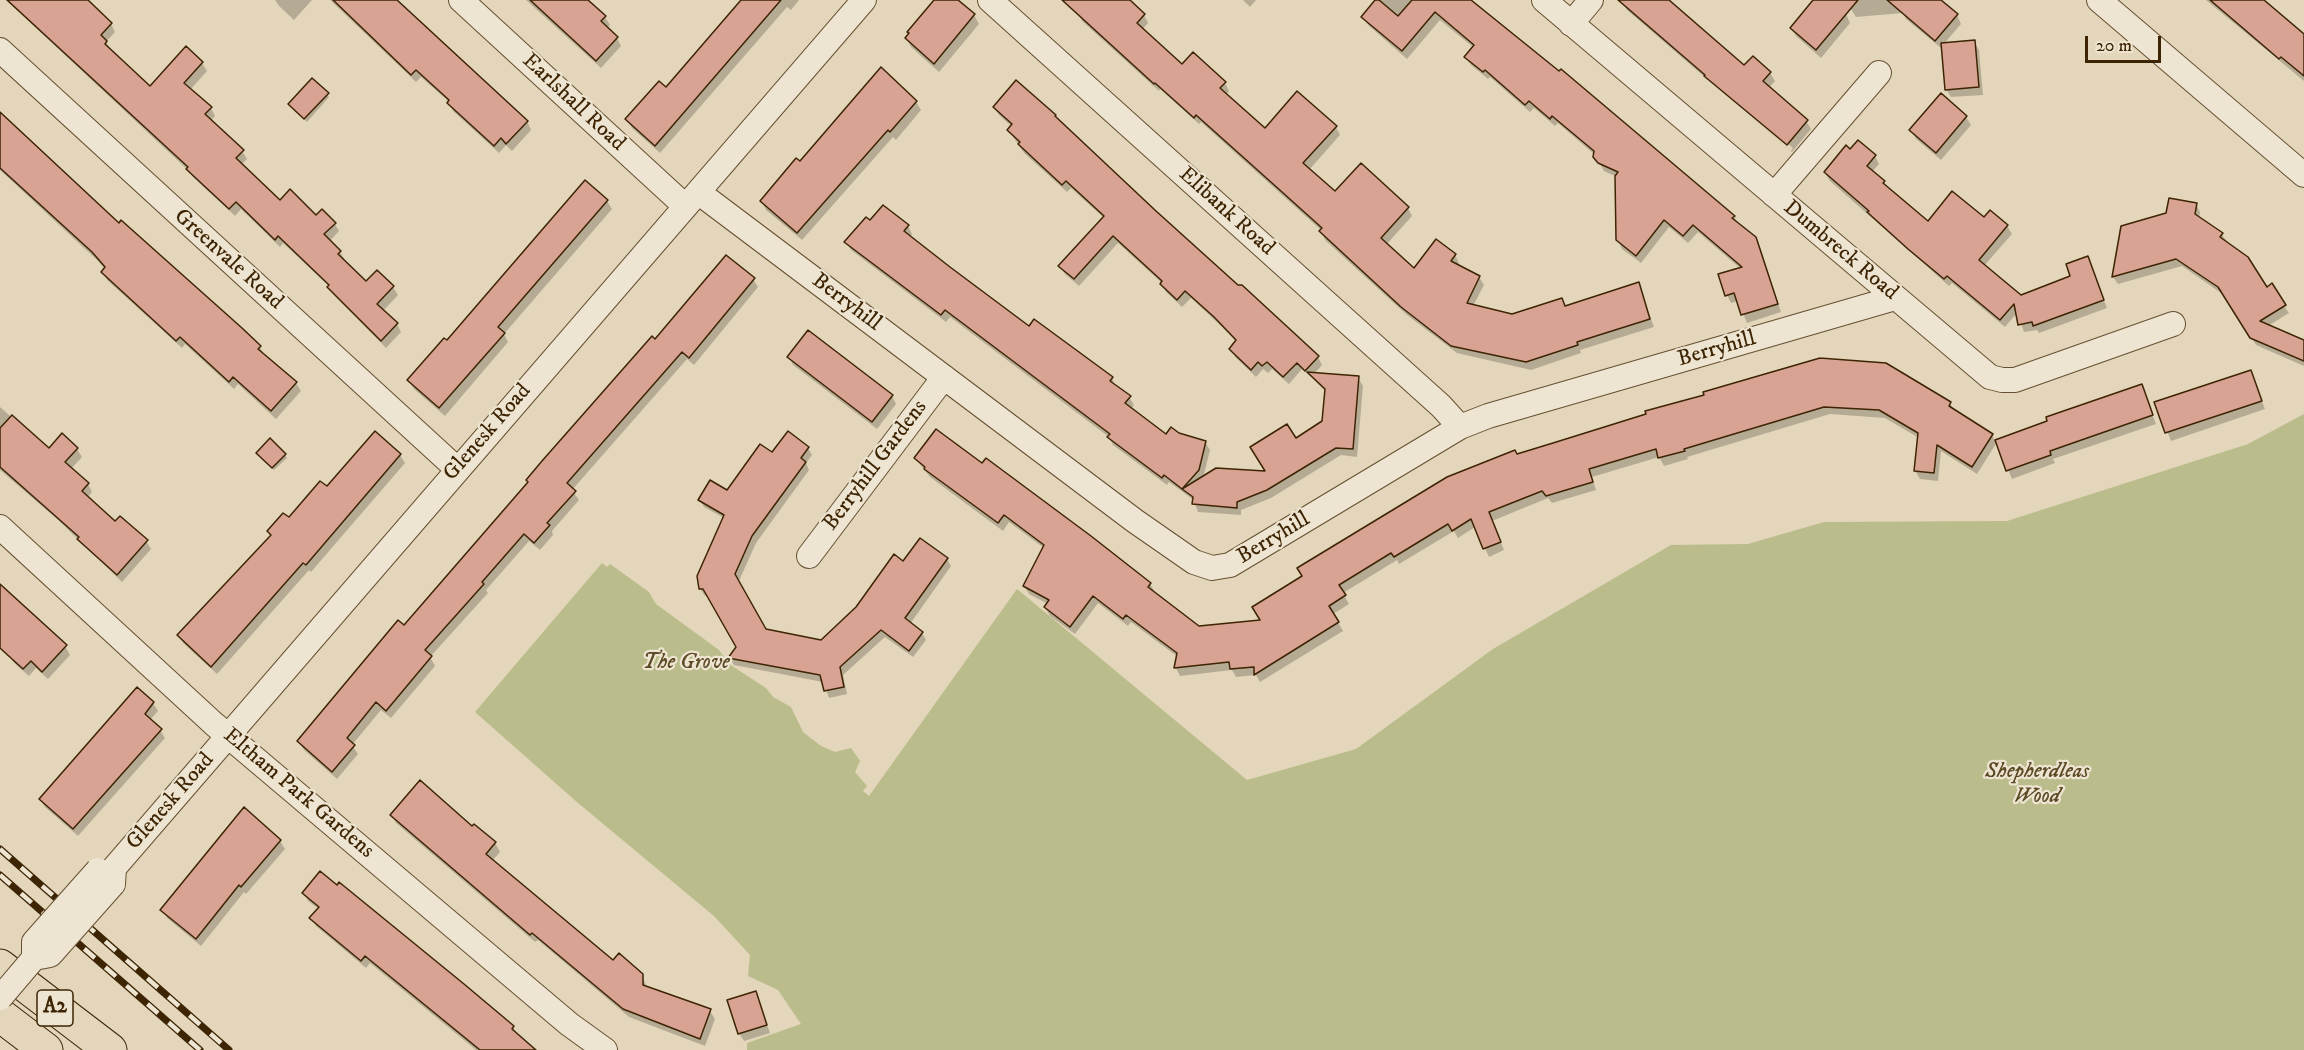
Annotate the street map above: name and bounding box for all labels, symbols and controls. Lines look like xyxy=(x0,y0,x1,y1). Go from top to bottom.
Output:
scale bar xyxy=(2088,24,2164,62)
text: 20 m xyxy=(2096,35,2132,57)
street label: Earlshall Road xyxy=(516,49,630,157)
street label: Elibank Road xyxy=(1173,162,1279,262)
street label: Dumbreck Road xyxy=(1777,195,1903,307)
street label: Greenvale Road xyxy=(168,204,288,316)
street label: Berryhill xyxy=(806,268,886,338)
street label: Berryhill xyxy=(1675,326,1759,374)
street label: Glenesk Road xyxy=(439,379,537,487)
street label: Berryhill Gardens xyxy=(818,396,934,536)
street label: Berryhill xyxy=(1233,507,1315,571)
park label: The Grove xyxy=(642,650,730,676)
street label: Eltham Park Gardens xyxy=(217,723,379,865)
street label: Glenesk Road xyxy=(122,748,220,856)
park label: Shepherdleas Wood xyxy=(1985,759,2089,810)
road number: A2 xyxy=(37,990,73,1026)

